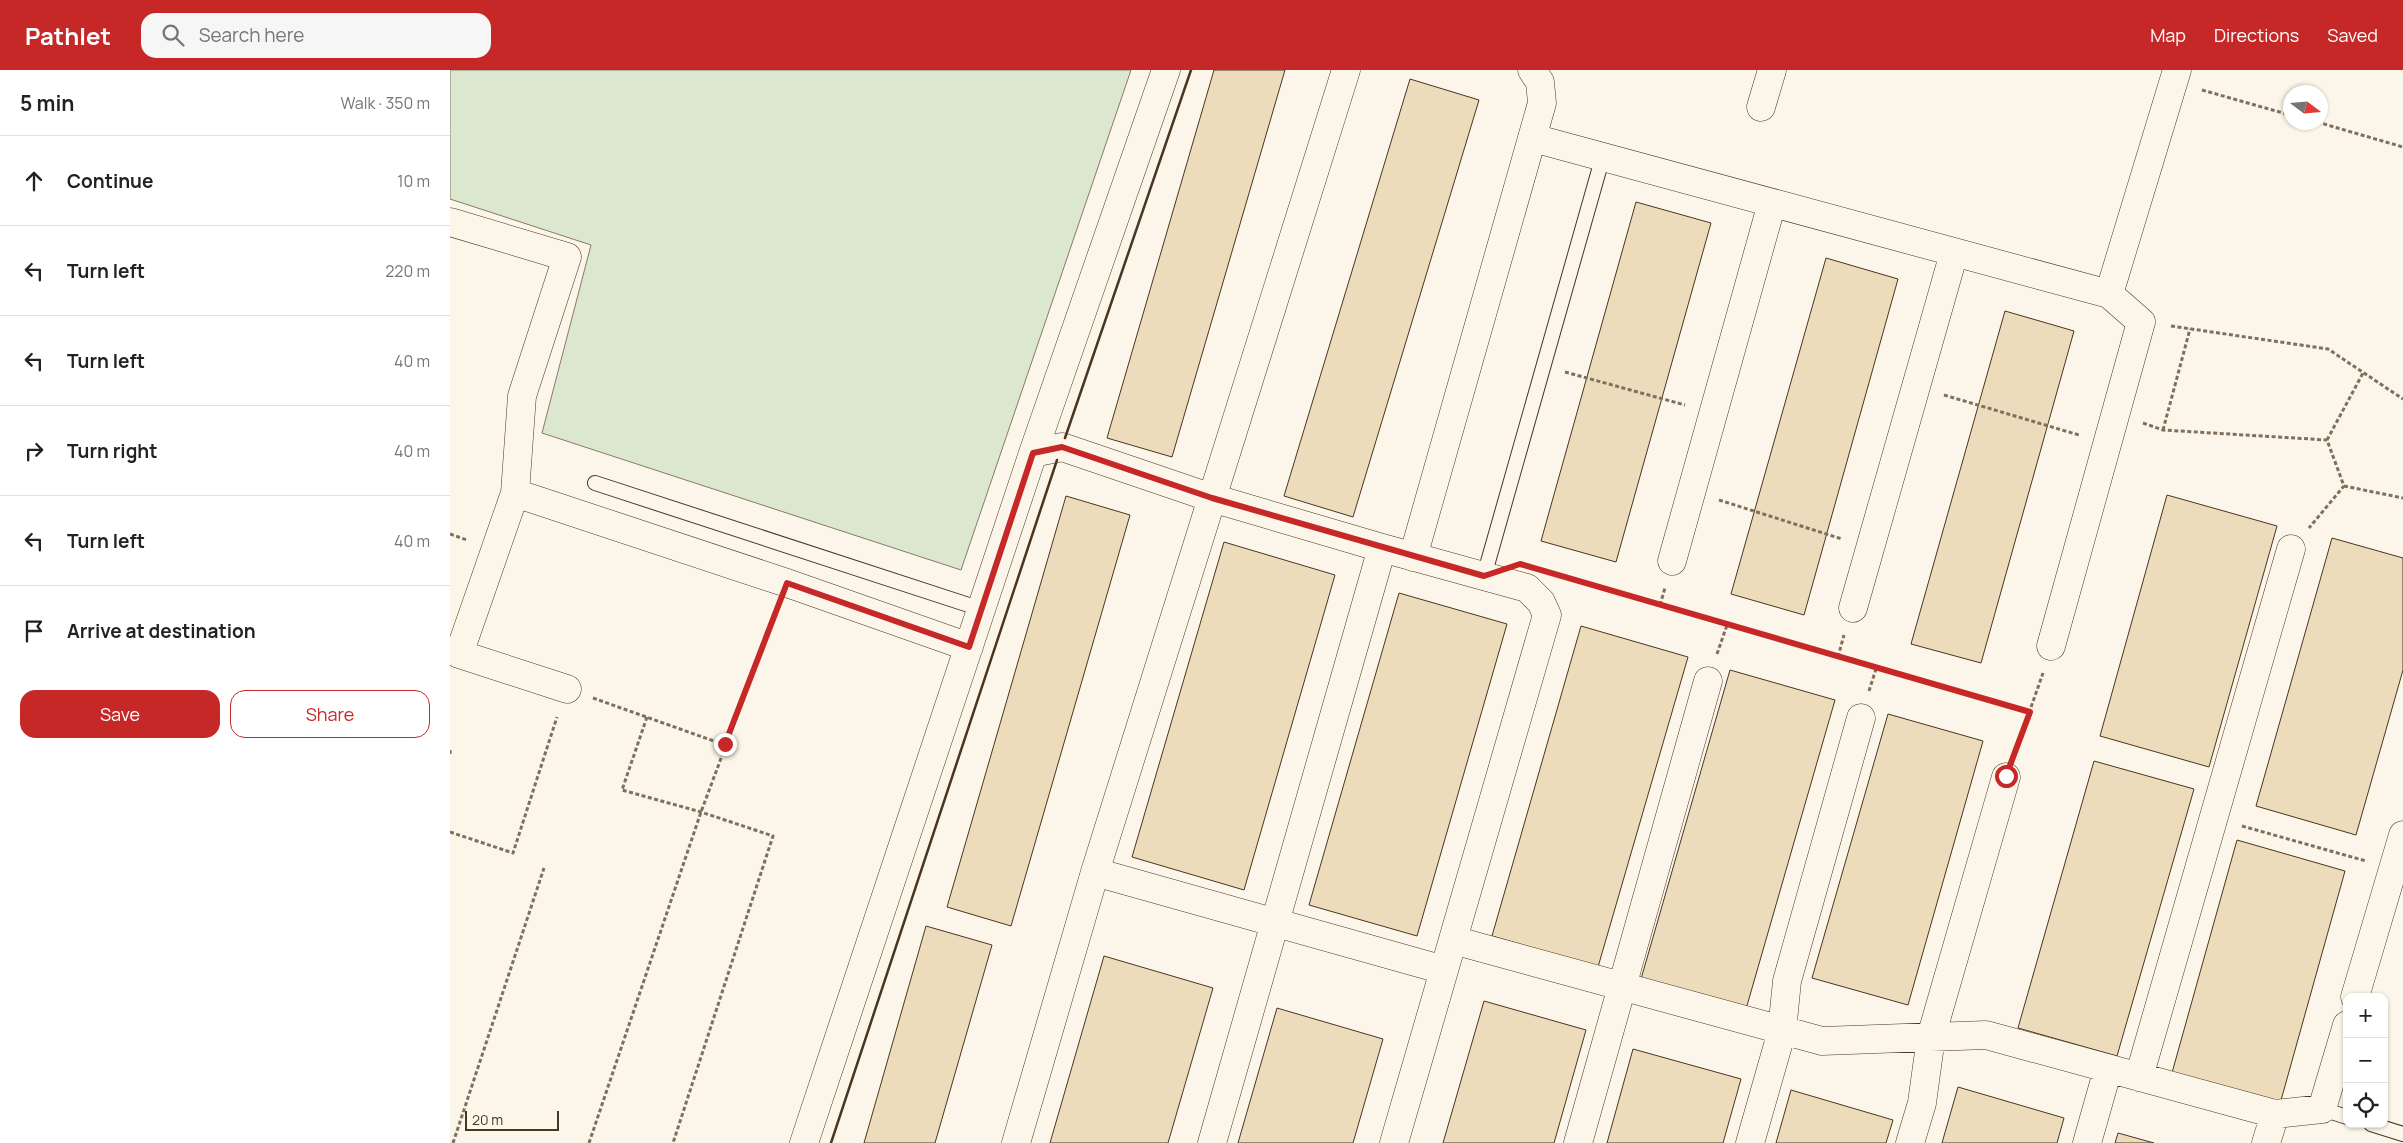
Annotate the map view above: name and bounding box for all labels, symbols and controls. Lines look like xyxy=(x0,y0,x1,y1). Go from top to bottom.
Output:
search box xyxy=(141,13,491,58)
text: Pathlet xyxy=(25,19,111,52)
icon: search xyxy=(159,21,187,49)
text: Search here xyxy=(199,22,304,48)
text: Map xyxy=(2150,23,2186,47)
text: Directions xyxy=(2214,23,2299,47)
text: Saved xyxy=(2327,23,2378,47)
north arrow xyxy=(2283,85,2328,130)
text: 5 min xyxy=(20,89,74,117)
text: Walk · 350 m xyxy=(341,92,430,114)
icon: ahead xyxy=(20,167,48,195)
text: Continue xyxy=(67,168,153,194)
text: 10 m xyxy=(397,170,430,192)
icon: left xyxy=(20,257,48,285)
text: Turn left xyxy=(67,258,145,284)
text: 220 m xyxy=(385,260,430,282)
icon: left xyxy=(20,347,48,375)
text: Turn left xyxy=(67,348,145,374)
text: 40 m xyxy=(394,350,430,372)
icon: right xyxy=(20,437,48,465)
text: Turn right xyxy=(67,438,157,464)
text: 40 m xyxy=(394,440,430,462)
icon: left xyxy=(20,527,48,555)
text: Turn left xyxy=(67,528,145,554)
text: 40 m xyxy=(394,530,430,552)
icon: arrive xyxy=(20,617,48,645)
text: Arrive at destination xyxy=(67,618,256,644)
button: Save xyxy=(20,690,220,738)
button: Share xyxy=(230,690,430,738)
route end xyxy=(714,733,737,756)
route start xyxy=(1995,765,2018,788)
map controls xyxy=(2343,993,2388,1128)
button: + xyxy=(2343,993,2388,1038)
button: − xyxy=(2343,1038,2388,1083)
button: locate xyxy=(2343,1083,2388,1128)
scale bar xyxy=(465,1108,559,1131)
text: 20 m xyxy=(472,1110,503,1129)

